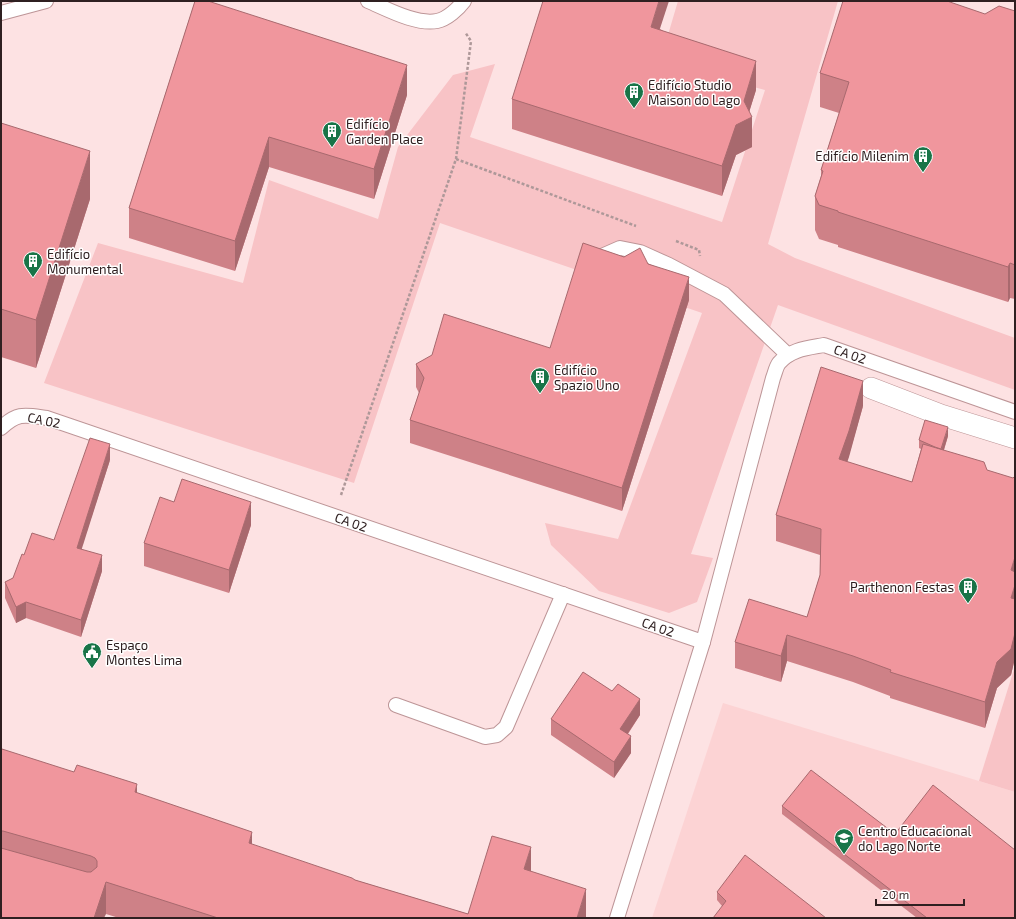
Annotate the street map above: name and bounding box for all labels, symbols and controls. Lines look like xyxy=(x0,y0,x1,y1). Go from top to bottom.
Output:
place label: Edifício Studio Maison do Lago xyxy=(648,77,740,108)
building icon: Edifício Studio Maison do Lago xyxy=(623,81,645,109)
place label: Edifício Garden Place xyxy=(346,116,423,147)
building icon: Edifício Garden Place xyxy=(321,120,343,148)
building icon: Edifício Milenim xyxy=(912,145,934,173)
place label: Edifício Milenim xyxy=(815,148,909,164)
place label: Edifício Monumental xyxy=(47,246,123,277)
building icon: Edifício Monumental xyxy=(22,250,44,278)
street label: CA 02 xyxy=(832,341,868,367)
place label: Edifício Spazio Uno xyxy=(554,362,620,393)
building icon: Edifício Spazio Uno xyxy=(529,366,551,394)
street label: CA 02 xyxy=(26,409,62,431)
street label: CA 02 xyxy=(333,509,369,535)
building icon: Parthenon Festas xyxy=(957,576,979,604)
place label: Parthenon Festas xyxy=(850,579,954,595)
street label: CA 02 xyxy=(640,614,676,640)
place label: Espaço Montes Lima xyxy=(106,637,182,668)
public building icon: Espaço Montes Lima xyxy=(81,641,103,669)
place label: Centro Educacional do Lago Norte xyxy=(858,823,972,854)
school or university icon: Centro Educacional do Lago Norte xyxy=(833,827,855,855)
scale bar xyxy=(876,881,964,907)
text: 20 m xyxy=(882,887,909,901)

